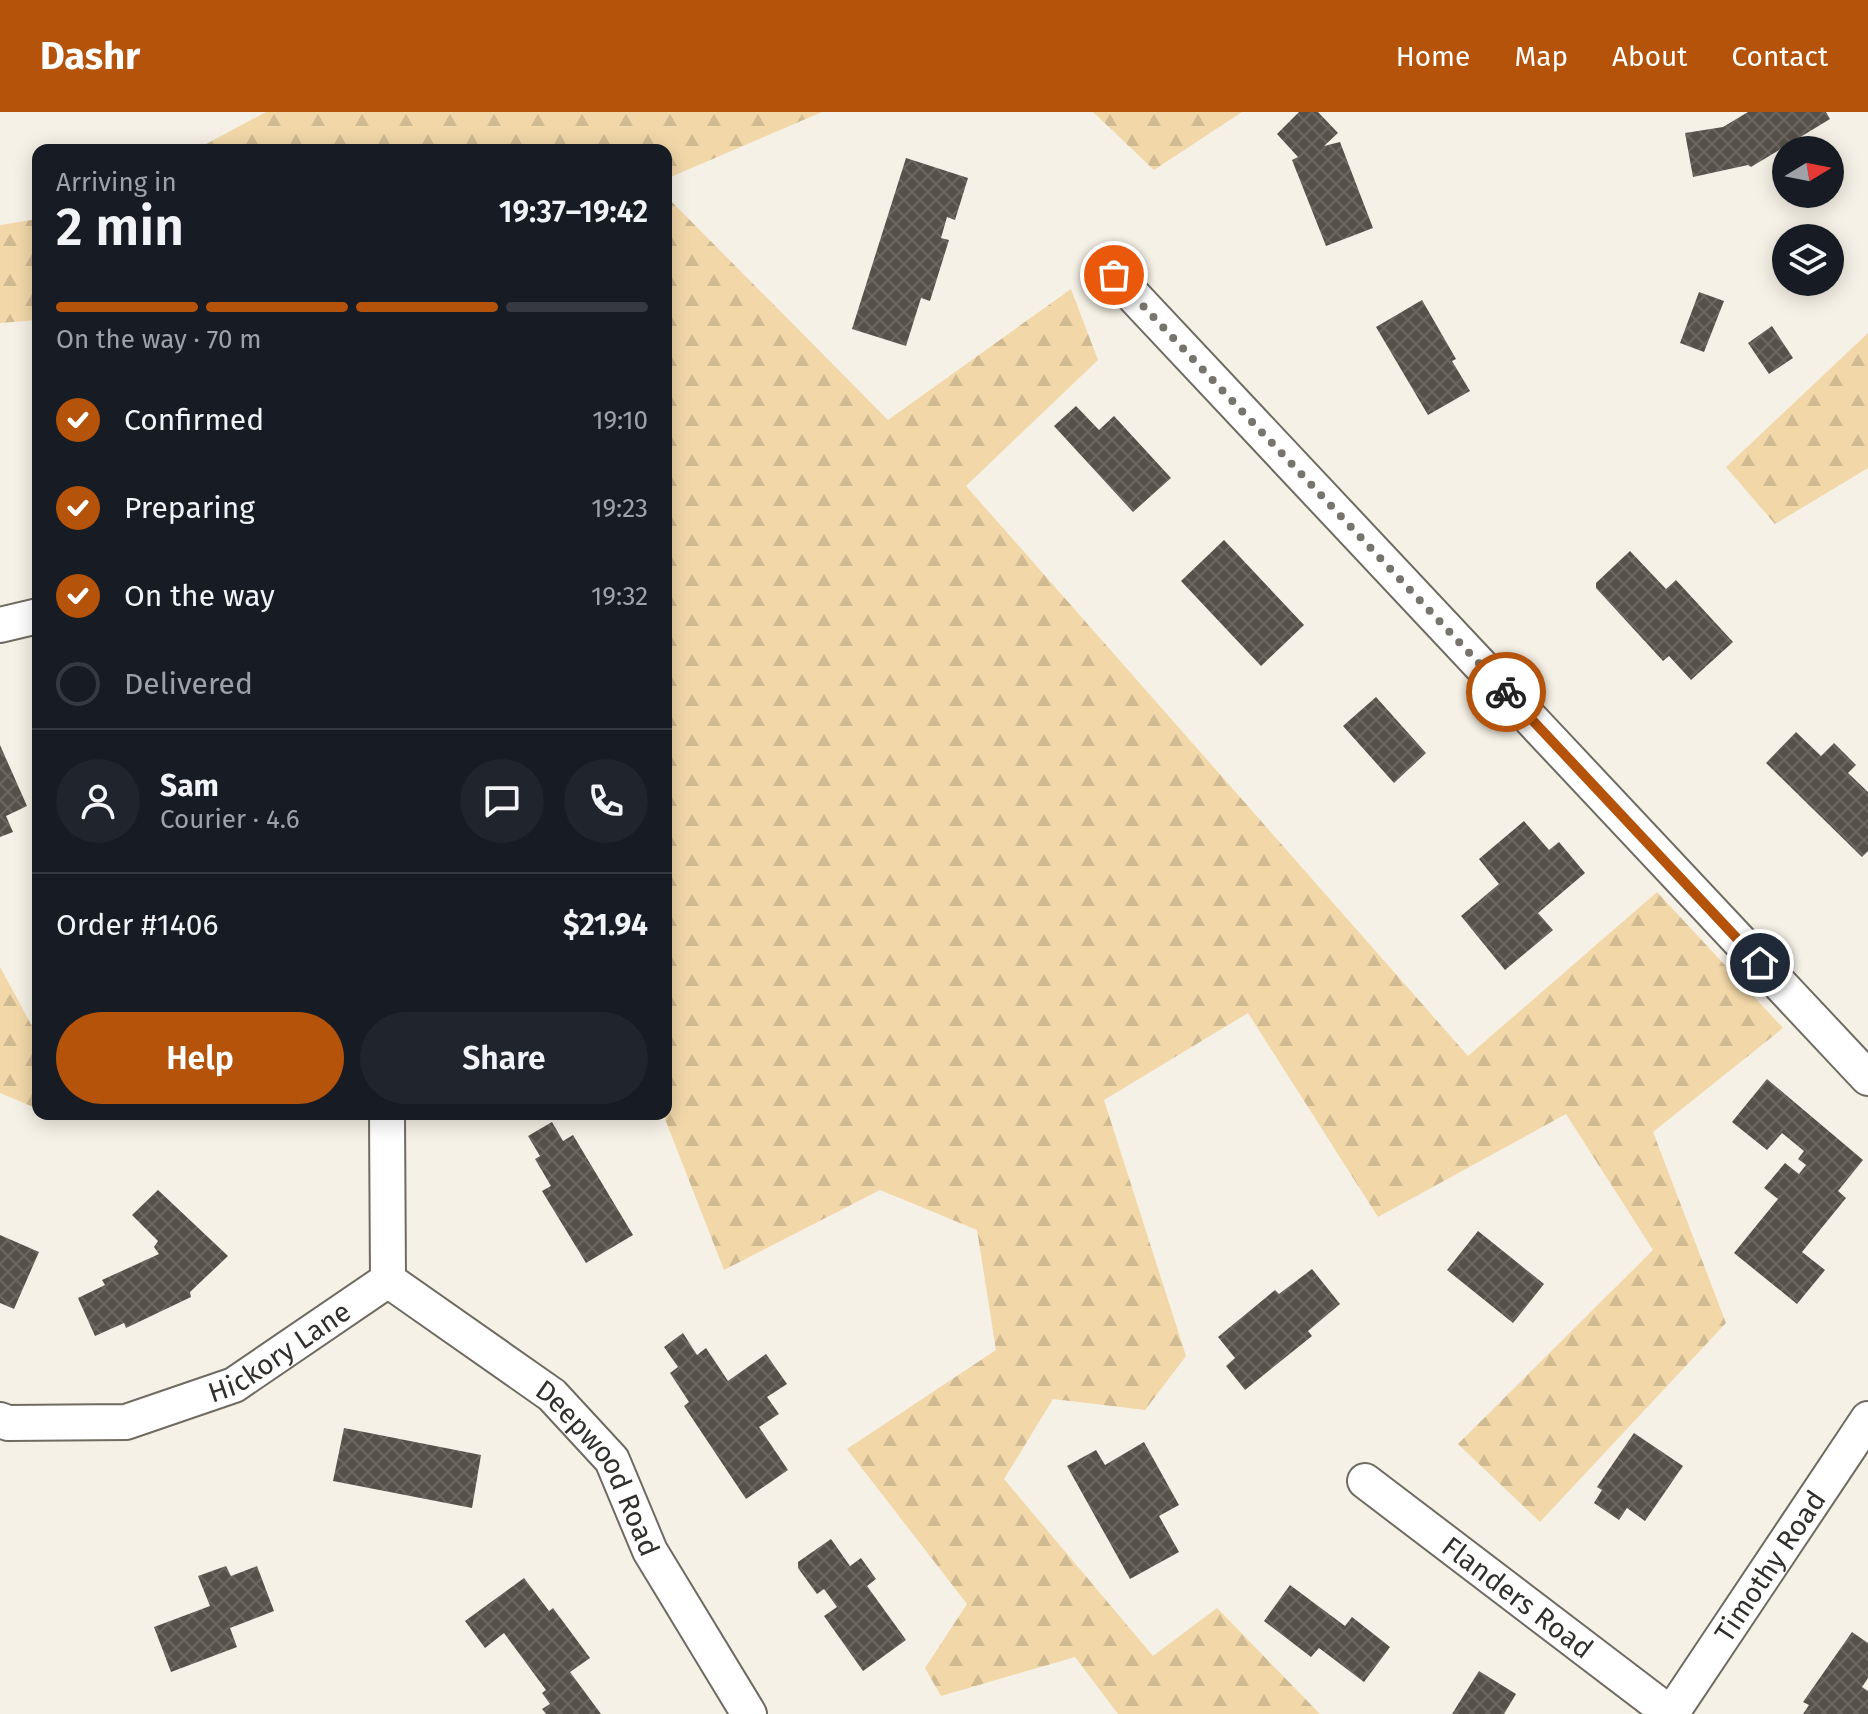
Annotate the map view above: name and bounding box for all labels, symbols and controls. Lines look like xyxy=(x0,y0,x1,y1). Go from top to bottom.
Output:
text: Dashr xyxy=(40,33,140,79)
text: Home xyxy=(1396,40,1470,73)
text: Map xyxy=(1514,40,1568,73)
text: About xyxy=(1612,40,1687,73)
text: Contact xyxy=(1731,40,1828,73)
north arrow xyxy=(1772,136,1844,208)
map controls xyxy=(1772,136,1844,296)
text: Arriving in xyxy=(56,167,177,198)
text: 19:37–19:42 xyxy=(499,194,648,230)
text: 2 min xyxy=(56,196,184,259)
button: layers xyxy=(1772,224,1844,296)
pin xyxy=(1080,241,1148,309)
icon: bag xyxy=(1092,253,1136,297)
text: On the way · 70 m xyxy=(56,324,262,355)
icon: check xyxy=(56,398,100,442)
text: Confirmed xyxy=(124,402,264,438)
text: 19:10 xyxy=(592,405,648,436)
icon: check xyxy=(56,486,100,530)
text: Preparing xyxy=(124,490,255,526)
text: 19:23 xyxy=(591,493,648,524)
icon: check xyxy=(56,574,100,618)
text: On the way xyxy=(124,578,275,614)
text: 19:32 xyxy=(591,581,648,612)
courier xyxy=(1466,652,1546,732)
text: Delivered xyxy=(124,666,253,702)
icon: bike xyxy=(1484,670,1528,714)
button: person xyxy=(56,759,140,843)
button: chat xyxy=(460,759,544,843)
button: phone xyxy=(564,759,648,843)
text: Sam xyxy=(160,768,219,804)
text: Courier · 4.6 xyxy=(160,804,300,835)
text: Order #1406 xyxy=(56,907,218,943)
text: $21.94 xyxy=(563,907,648,943)
pin xyxy=(1726,929,1794,997)
icon: home xyxy=(1738,941,1782,985)
button: Help xyxy=(56,1012,344,1104)
button: Share xyxy=(360,1012,648,1104)
street label: Hickory Lane xyxy=(204,1294,356,1409)
street label: Deepwood Road xyxy=(530,1372,667,1561)
street label: Timothy Road xyxy=(1708,1484,1832,1648)
street label: Flanders Road xyxy=(1436,1529,1600,1665)

